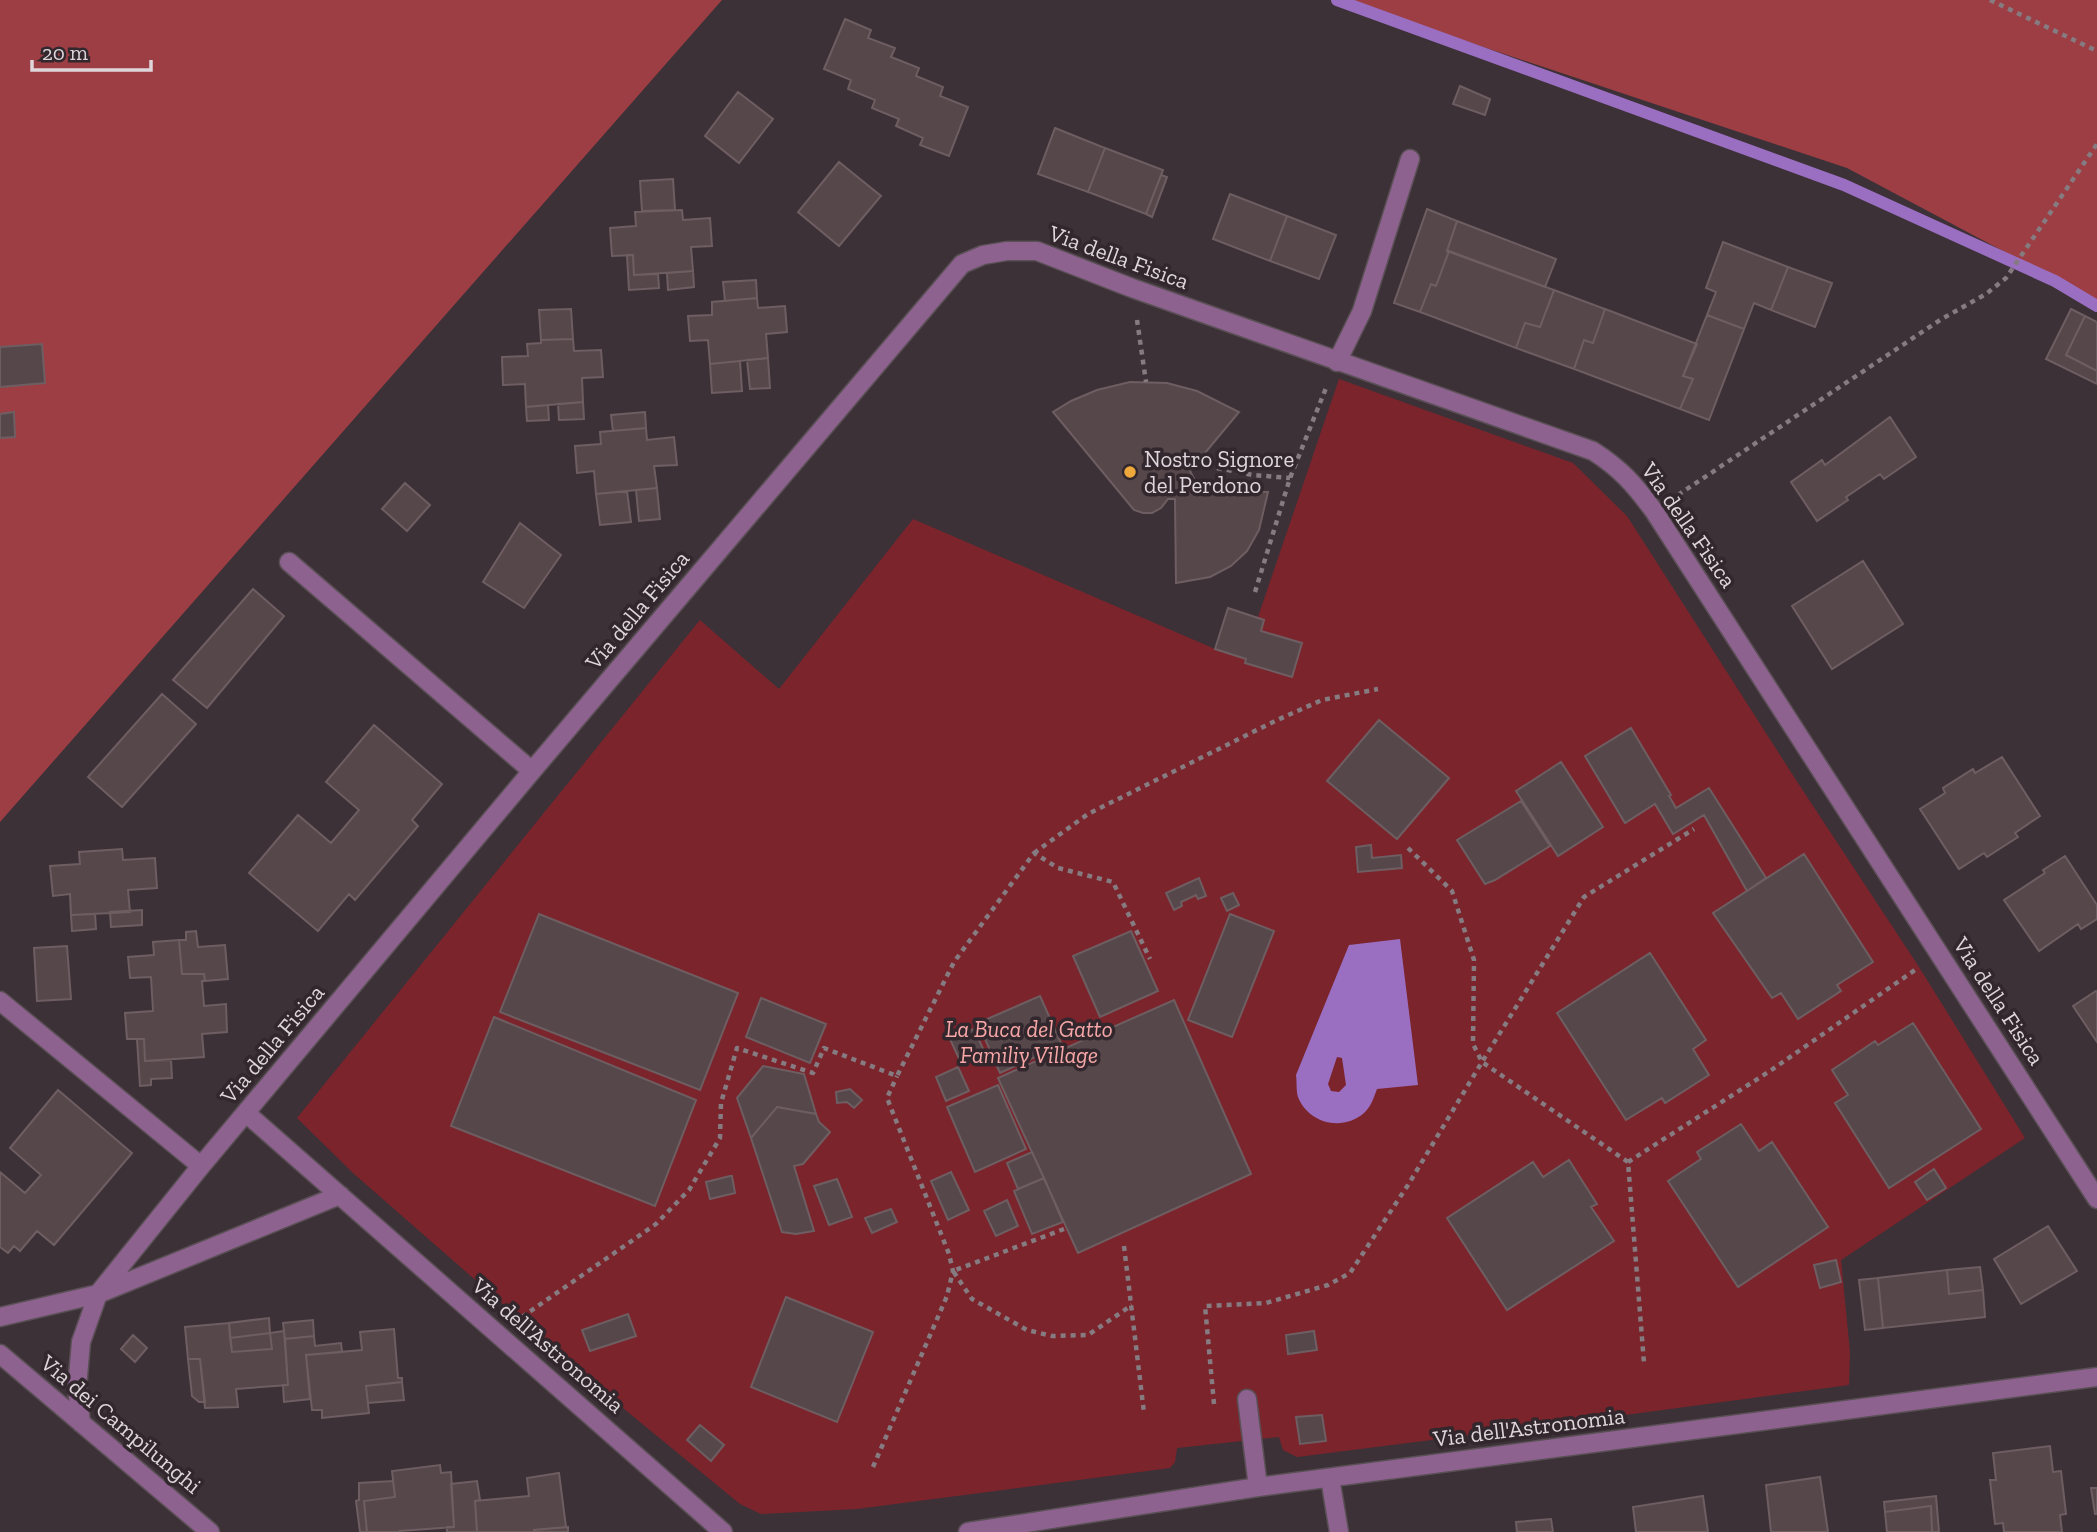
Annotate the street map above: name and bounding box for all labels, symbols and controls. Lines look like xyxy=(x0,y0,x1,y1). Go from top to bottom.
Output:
scale bar xyxy=(32,28,150,72)
text: 20 m xyxy=(42,40,88,65)
street label: Via della Fisica xyxy=(1044,218,1193,295)
place label: Nostro Signore del Perdono xyxy=(1144,445,1294,499)
street label: Via della Fisica xyxy=(1635,456,1743,593)
marker: Nostro Signore del Perdono xyxy=(1122,464,1138,480)
street label: Via della Fisica xyxy=(578,545,695,676)
street label: Via della Fisica xyxy=(1947,931,2051,1070)
street label: Via della Fisica xyxy=(213,979,330,1110)
park label: La Buca del Gatto Familiy Village xyxy=(945,1015,1113,1069)
street label: Via dell'Astronomia xyxy=(465,1270,630,1419)
street label: Via dei Campilunghi xyxy=(34,1348,207,1499)
street label: Via dell'Astronomia xyxy=(1431,1401,1626,1453)

